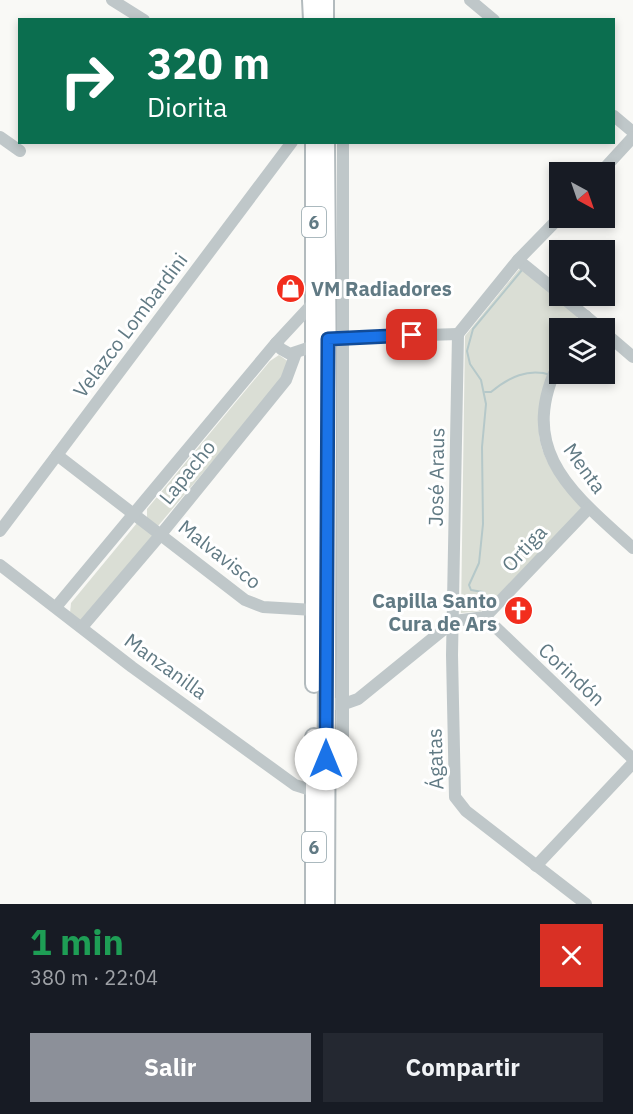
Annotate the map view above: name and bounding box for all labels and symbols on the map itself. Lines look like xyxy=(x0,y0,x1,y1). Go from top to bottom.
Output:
north arrow xyxy=(549,162,615,228)
road number: 6 xyxy=(302,207,326,237)
street label: Velazco Lombardini xyxy=(67,247,193,403)
shop icon: VM Radiadores xyxy=(274,272,306,304)
place label: VM Radiadores xyxy=(311,275,452,302)
pin xyxy=(386,309,437,360)
street label: José Araus xyxy=(422,427,450,527)
street label: Lapacho xyxy=(153,434,221,510)
street label: Menta xyxy=(558,437,613,499)
street label: Malvavisco xyxy=(173,513,267,595)
street label: Ortiga xyxy=(495,519,553,577)
place label: Capilla Santo Cura de Ars xyxy=(372,587,497,637)
church icon: Capilla Santo Cura de Ars xyxy=(502,595,534,627)
street label: Manzanilla xyxy=(119,627,213,705)
street label: Corindón xyxy=(533,636,611,712)
position arrow xyxy=(294,727,358,791)
street label: Ágatas xyxy=(420,728,450,790)
road number: 6 xyxy=(302,832,326,862)

